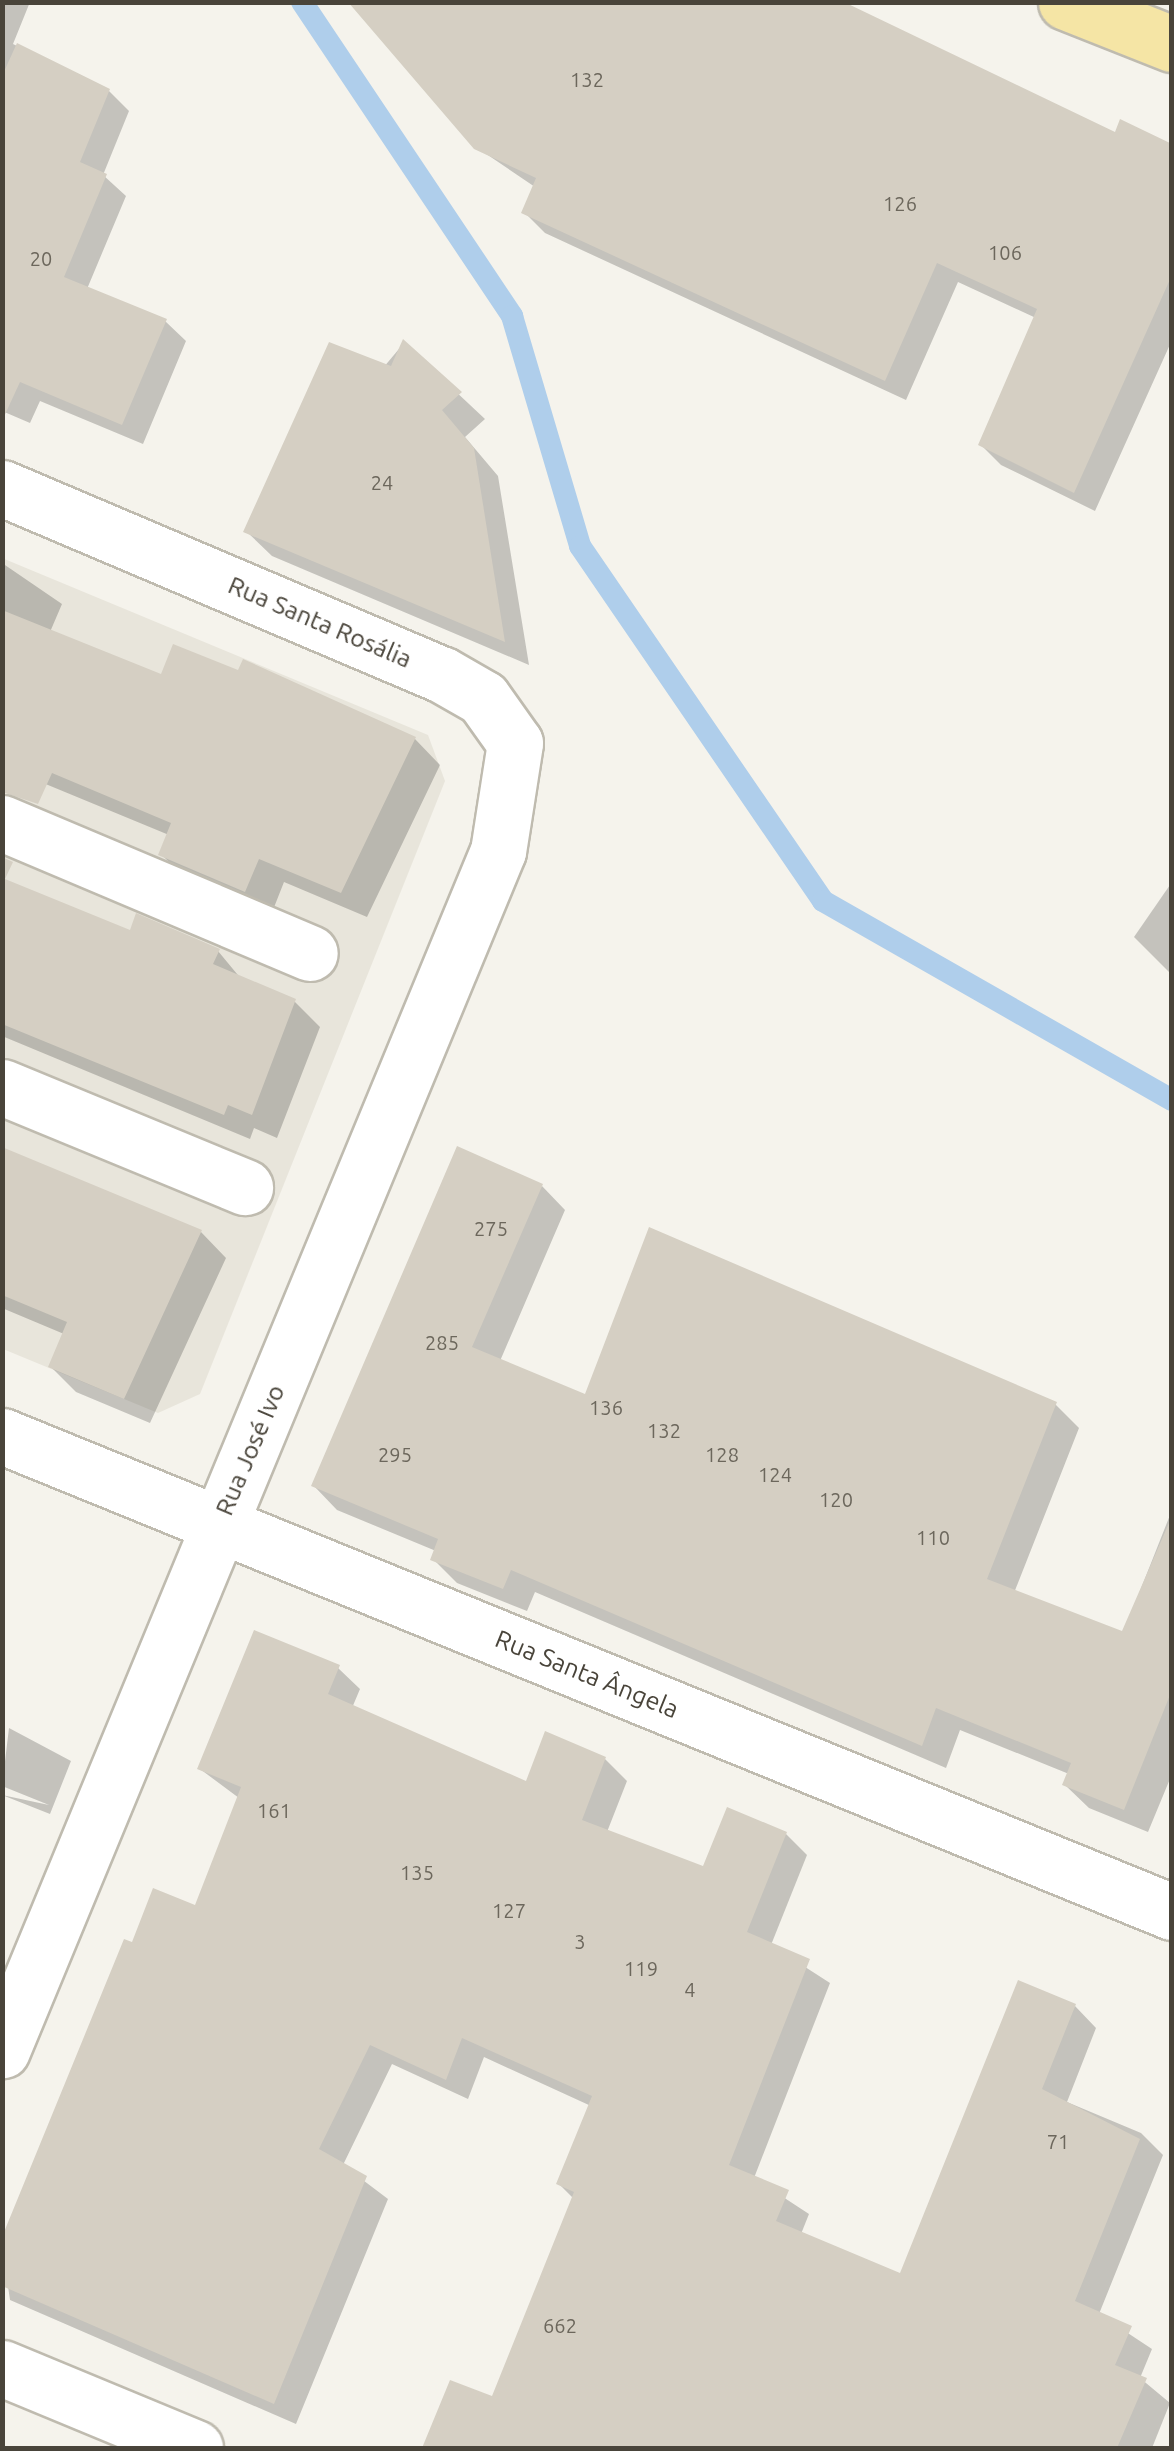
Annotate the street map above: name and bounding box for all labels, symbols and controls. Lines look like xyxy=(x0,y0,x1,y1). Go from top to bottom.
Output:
house number: 132 xyxy=(570,67,604,91)
house number: 126 xyxy=(883,191,917,215)
house number: 106 xyxy=(988,240,1022,264)
house number: 20 xyxy=(30,246,52,270)
house number: 24 xyxy=(371,470,393,494)
street label: Rua Santa Rosália xyxy=(224,570,416,674)
house number: 275 xyxy=(474,1216,508,1240)
house number: 285 xyxy=(425,1330,459,1354)
street label: Rua José Ivo xyxy=(209,1380,291,1520)
house number: 136 xyxy=(589,1395,623,1419)
house number: 132 xyxy=(647,1418,681,1442)
house number: 295 xyxy=(378,1442,412,1466)
house number: 128 xyxy=(705,1442,739,1466)
house number: 124 xyxy=(758,1462,792,1486)
house number: 120 xyxy=(819,1487,853,1511)
house number: 110 xyxy=(916,1525,950,1549)
street label: Rua Santa Ângela xyxy=(491,1624,683,1724)
house number: 161 xyxy=(257,1798,291,1822)
house number: 135 xyxy=(400,1860,434,1884)
house number: 127 xyxy=(492,1898,526,1922)
house number: 3 xyxy=(574,1929,586,1953)
house number: 119 xyxy=(624,1956,658,1980)
house number: 4 xyxy=(684,1977,696,2001)
house number: 71 xyxy=(1047,2129,1069,2153)
house number: 662 xyxy=(543,2313,577,2337)

